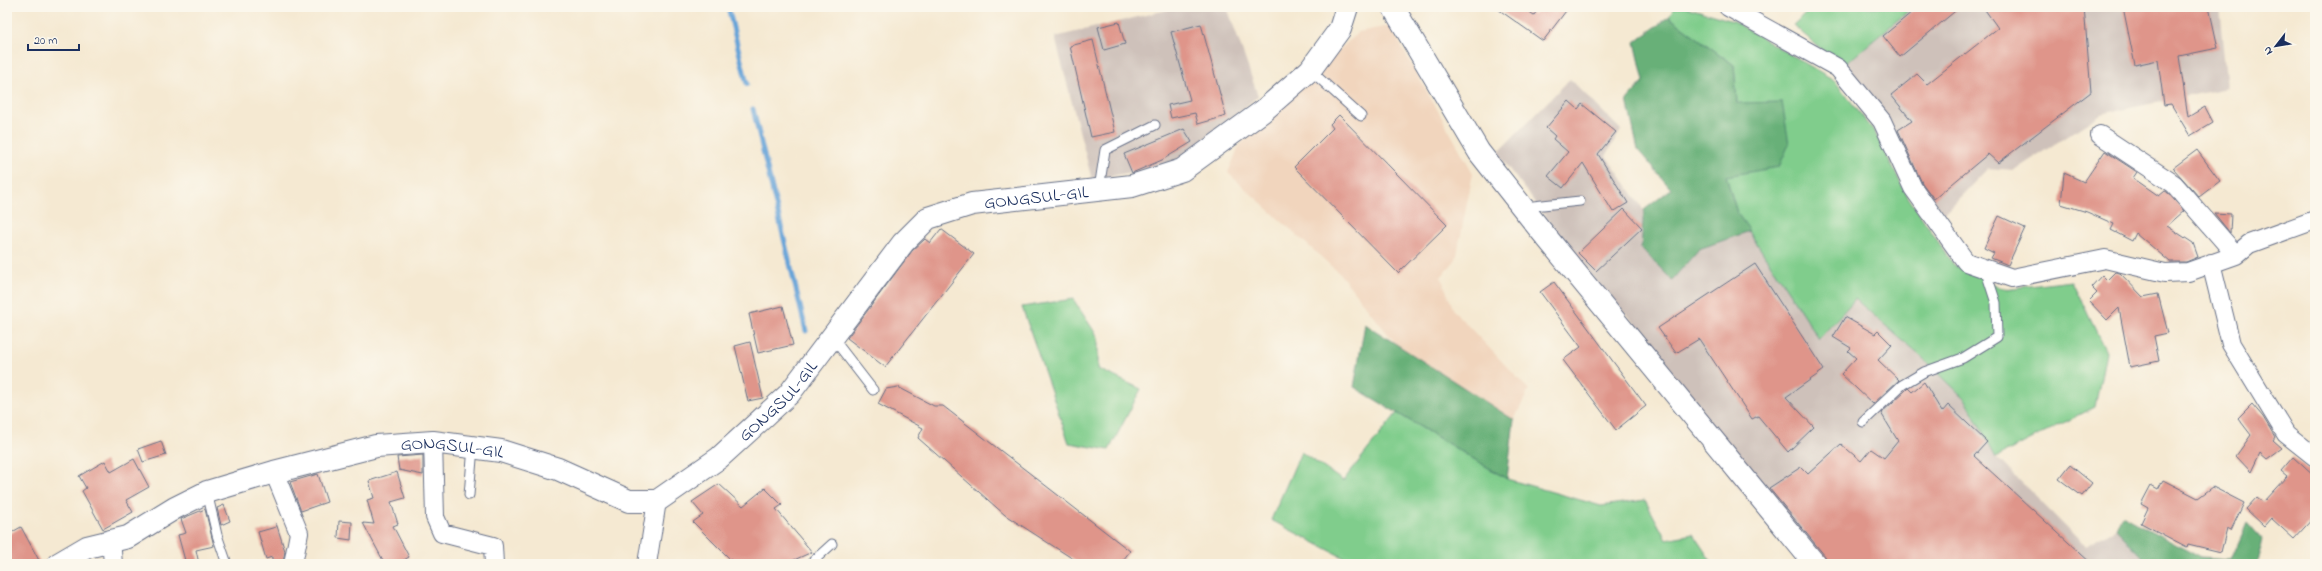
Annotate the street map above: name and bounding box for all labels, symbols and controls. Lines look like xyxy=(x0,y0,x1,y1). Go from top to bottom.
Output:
scale bar xyxy=(28,26,79,52)
north arrow xyxy=(2256,26,2296,66)
text: 20 m xyxy=(34,32,57,50)
text: N xyxy=(2260,43,2277,58)
street label: GONGSUL-GIL xyxy=(983,180,1090,218)
street label: GONGSUL-GIL xyxy=(734,355,825,449)
street label: GONGSUL-GIL xyxy=(400,431,508,466)

